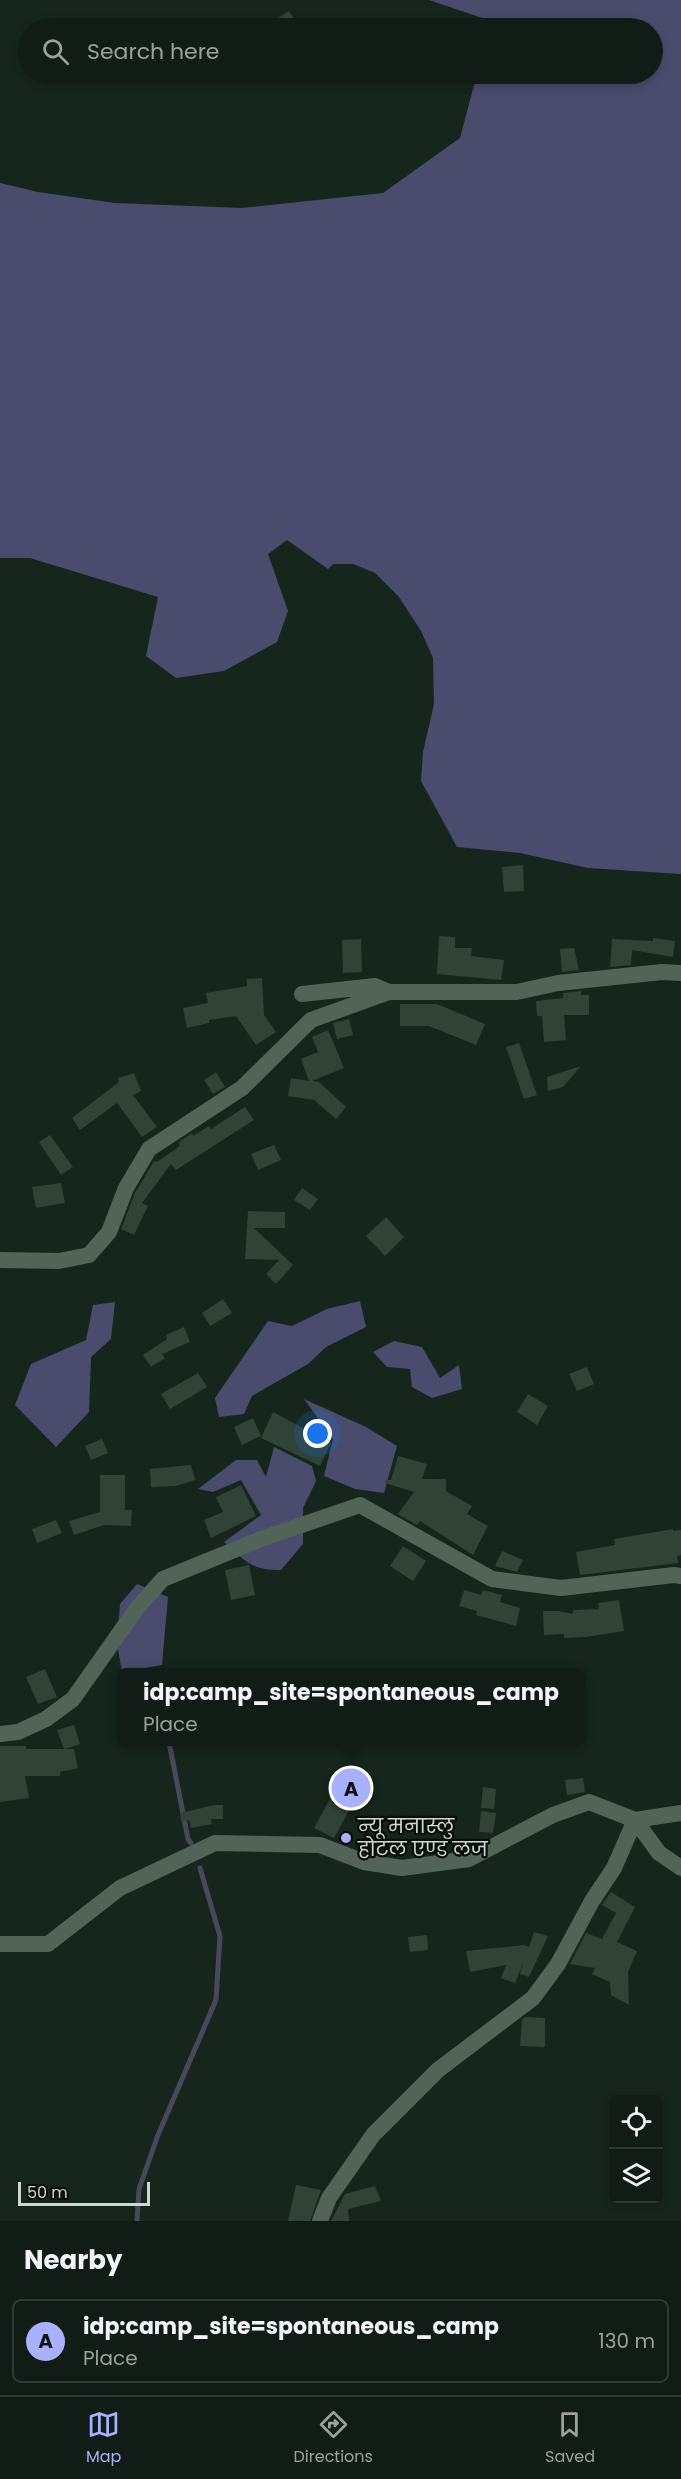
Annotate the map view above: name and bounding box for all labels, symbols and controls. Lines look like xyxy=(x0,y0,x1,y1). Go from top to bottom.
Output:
search box xyxy=(18,18,663,84)
icon: search xyxy=(39,35,72,68)
text: Search here xyxy=(87,36,220,67)
your location xyxy=(303,1419,332,1448)
popup xyxy=(117,1668,585,1746)
text: idp:camp_site=spontaneous_camp xyxy=(143,1677,559,1708)
text: Place xyxy=(143,1710,198,1738)
pin: A xyxy=(332,1766,370,1810)
place label: न्यू मनास्लु होटल एण्ड लज xyxy=(357,1812,489,1863)
marker: न्यू मनास्लु होटल एण्ड लज xyxy=(339,1831,353,1845)
map controls xyxy=(609,2095,663,2203)
button: locate xyxy=(609,2095,663,2149)
button: layers xyxy=(609,2149,663,2203)
scale bar xyxy=(18,2179,150,2206)
text: 50 m xyxy=(27,2181,68,2204)
text: Nearby xyxy=(24,2242,122,2278)
text: idp:camp_site=spontaneous_camp xyxy=(83,2311,499,2342)
text: A xyxy=(38,2327,53,2355)
text: 130 m xyxy=(598,2327,655,2355)
text: Place xyxy=(83,2344,138,2372)
tab: Map xyxy=(86,2408,121,2469)
tab: Directions xyxy=(294,2408,373,2469)
tab: Saved xyxy=(545,2408,595,2469)

